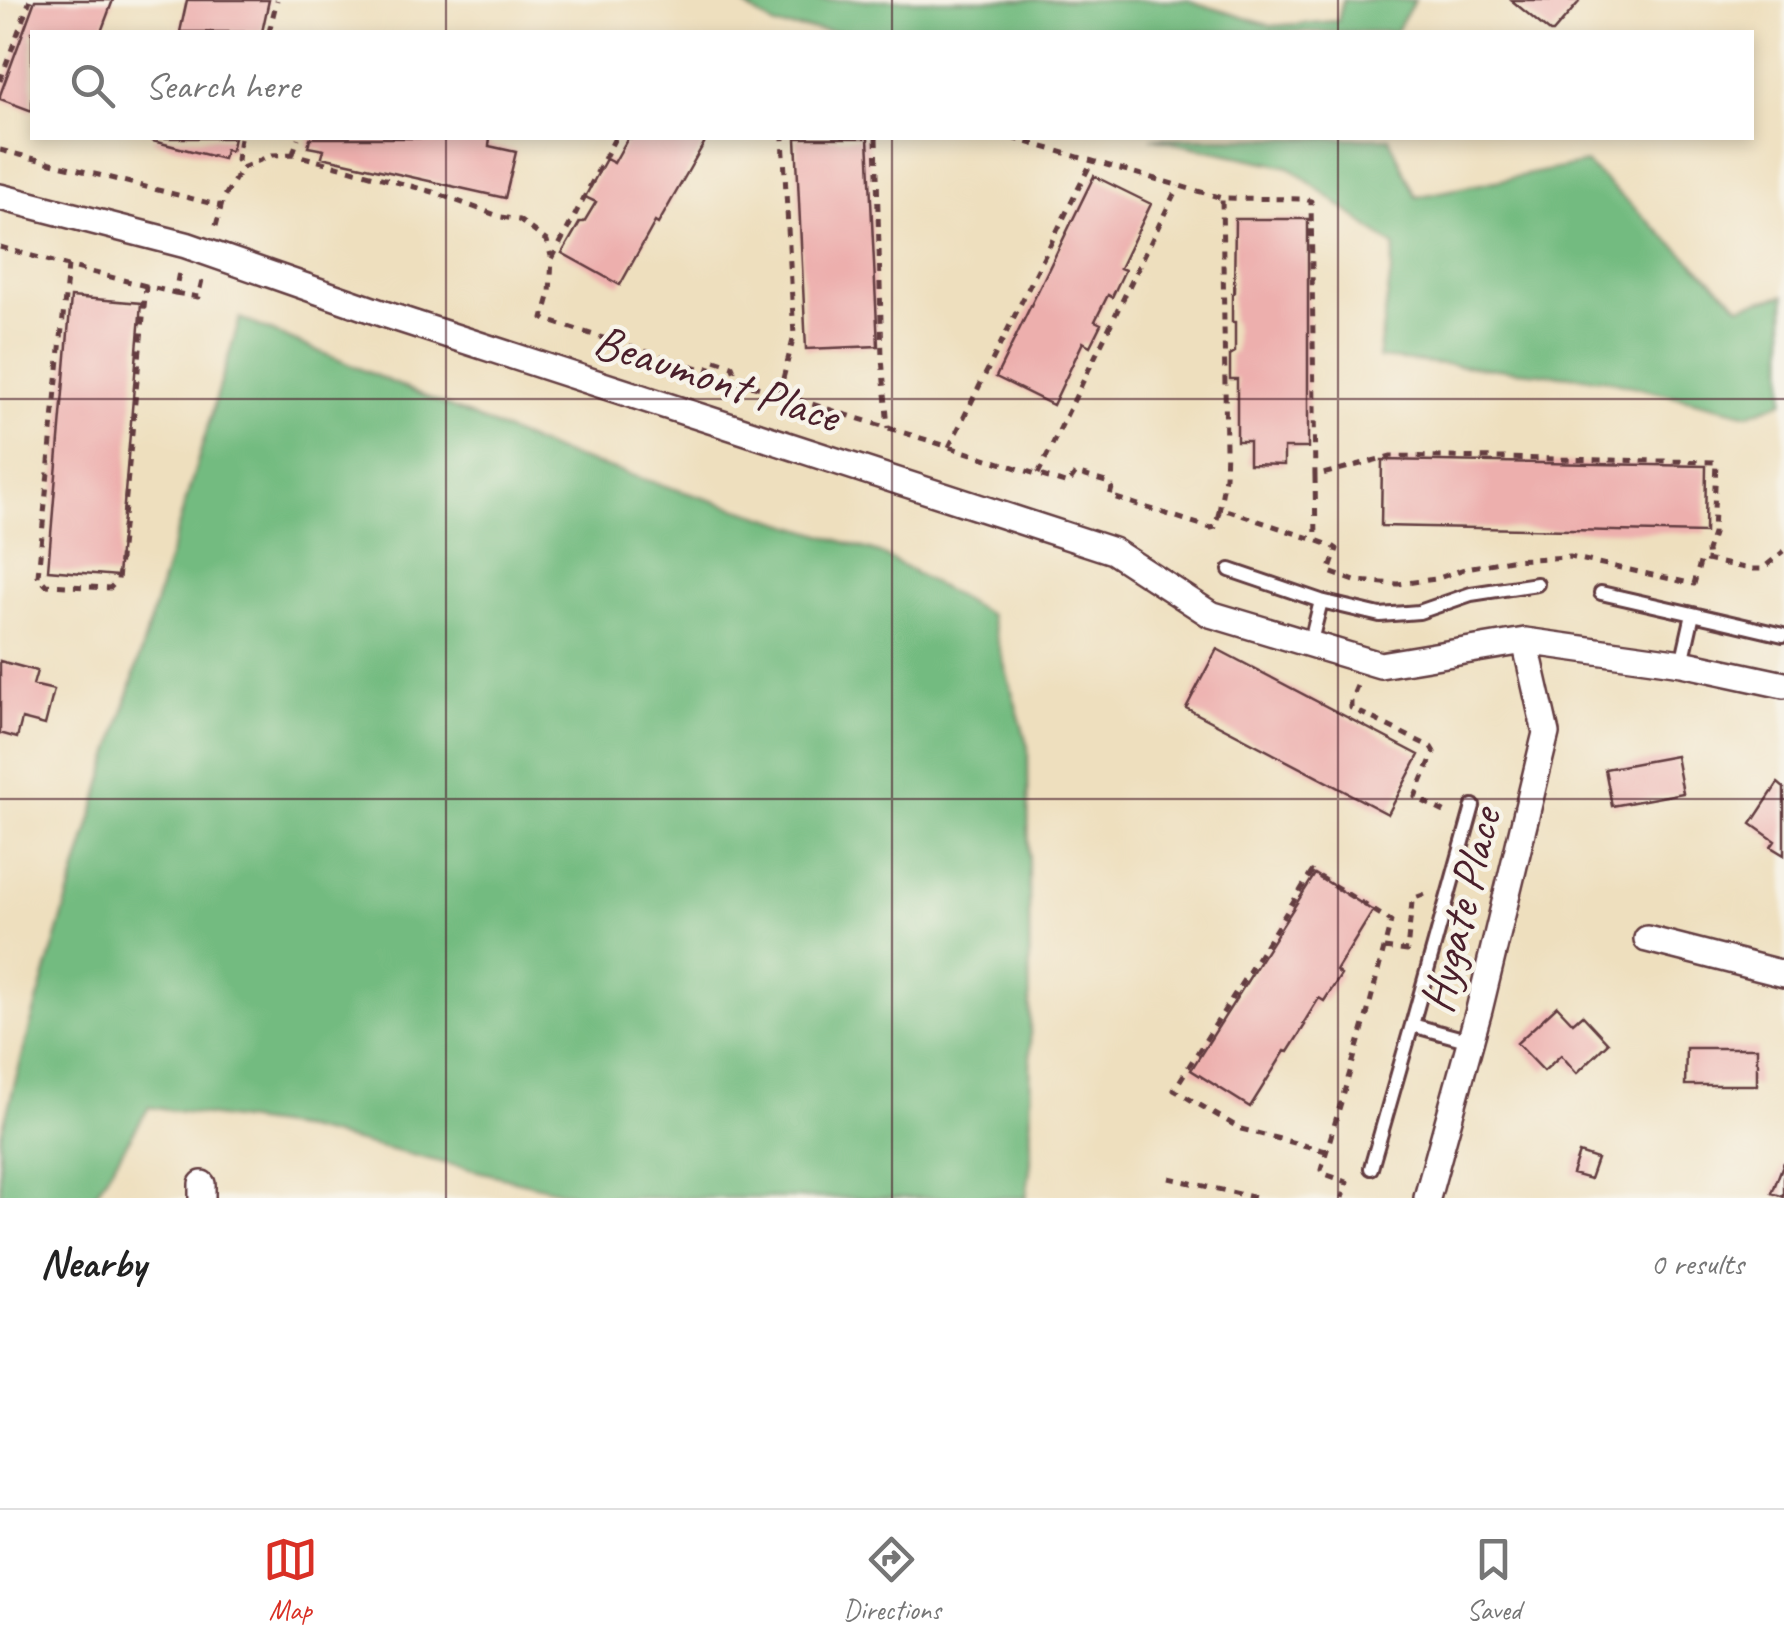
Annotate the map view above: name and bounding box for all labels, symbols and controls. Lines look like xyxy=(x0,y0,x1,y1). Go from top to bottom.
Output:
search box xyxy=(30,30,1754,140)
icon: search xyxy=(65,58,120,113)
text: Search here xyxy=(145,62,300,109)
street label: Beaumont Place xyxy=(587,310,850,447)
street label: Hygate Place xyxy=(1406,799,1515,1018)
text: Nearby xyxy=(40,1237,146,1290)
text: 0 results xyxy=(1650,1243,1744,1284)
tab: Map xyxy=(263,1532,318,1627)
tab: Directions xyxy=(843,1532,941,1627)
tab: Saved xyxy=(1466,1532,1521,1627)

